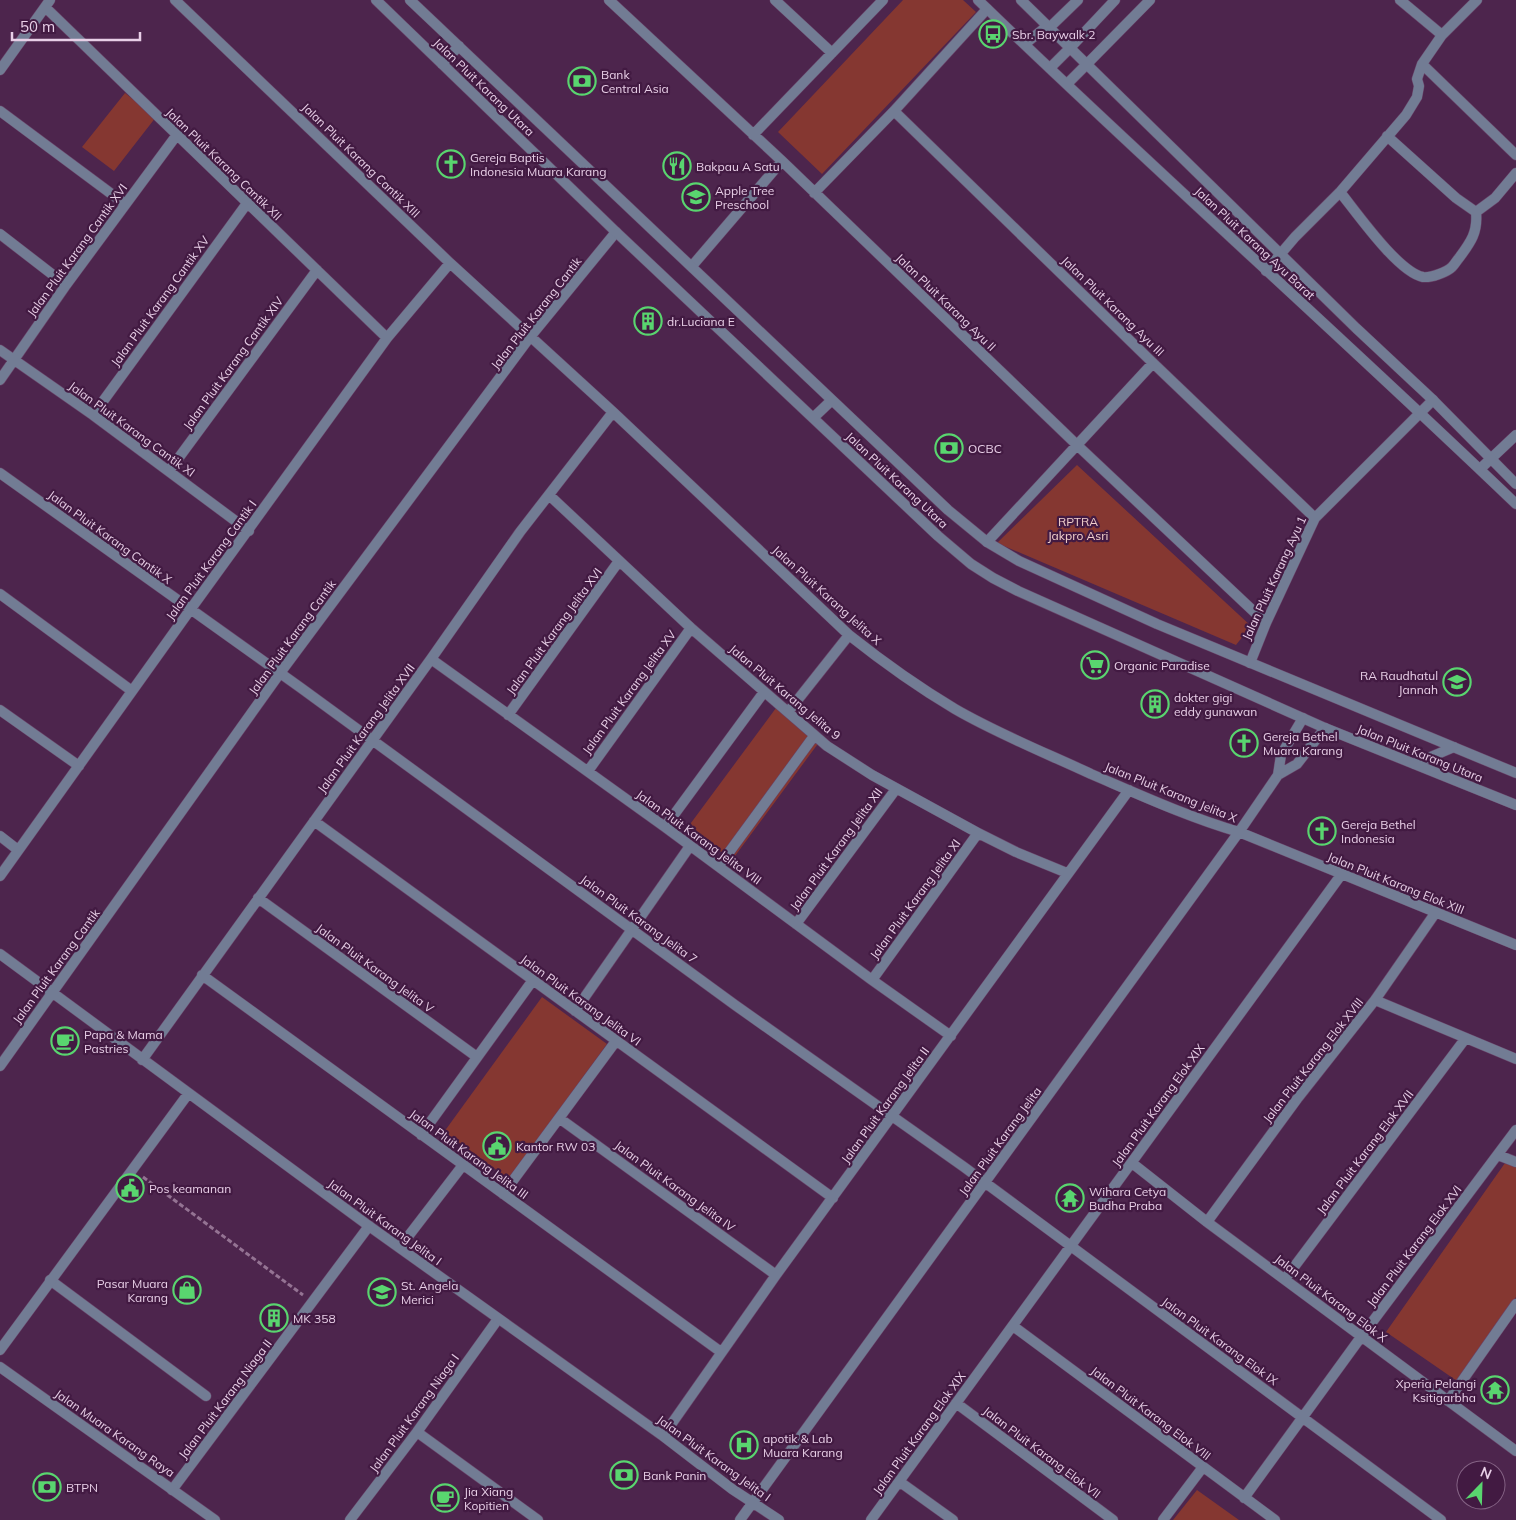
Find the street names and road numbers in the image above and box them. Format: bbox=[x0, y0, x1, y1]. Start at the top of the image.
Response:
street label: Jalan Pluit Karang Utara bbox=[430, 35, 538, 139]
street label: Jalan Pluit Karang Cantik XIII bbox=[299, 100, 423, 220]
street label: Jalan Pluit Karang Cantik XII bbox=[163, 105, 285, 223]
street label: Jalan Pluit Karang Cantik XVI bbox=[24, 181, 130, 319]
street label: Jalan Pluit Karang Ayu Barat bbox=[1192, 183, 1318, 303]
street label: Jalan Pluit Karang Cantik XV bbox=[108, 232, 213, 369]
street label: Jalan Pluit Karang Ayu II bbox=[893, 250, 999, 354]
street label: Jalan Pluit Karang Cantik bbox=[488, 253, 585, 372]
street label: Jalan Pluit Karang Ayu III bbox=[1058, 253, 1168, 359]
street label: Jalan Pluit Karang Cantik XIV bbox=[180, 293, 287, 432]
street label: Jalan Pluit Karang Cantik XI bbox=[66, 378, 198, 480]
street label: Jalan Pluit Karang Utara bbox=[843, 429, 951, 531]
street label: Jalan Pluit Karang Cantik X bbox=[45, 487, 175, 587]
street label: Jalan Pluit Karang Cantik I bbox=[162, 497, 260, 623]
street label: Jalan Pluit Karang Ayu 1 bbox=[1239, 514, 1309, 642]
street label: Jalan Pluit Karang Jelita X bbox=[769, 542, 885, 648]
street label: Jalan Pluit Karang Jelita XVI bbox=[503, 565, 605, 697]
street label: Jalan Pluit Karang Cantik bbox=[245, 576, 339, 697]
street label: Jalan Pluit Karang Jelita XV bbox=[579, 627, 679, 757]
street label: Jalan Pluit Karang Jelita 9 bbox=[726, 641, 844, 743]
street label: Jalan Pluit Karang Jelita XVII bbox=[314, 661, 418, 795]
street label: Jalan Pluit Karang Utara bbox=[1355, 721, 1485, 785]
street label: Jalan Pluit Karang Jelita X bbox=[1103, 759, 1240, 826]
street label: Jalan Pluit Karang Jelita XII bbox=[787, 785, 885, 913]
street label: Jalan Pluit Karang Jelita VIII bbox=[633, 786, 765, 888]
street label: Jalan Pluit Karang Jelita XI bbox=[866, 836, 964, 962]
street label: Jalan Pluit Karang Elok XIII bbox=[1325, 849, 1467, 917]
street label: Jalan Pluit Karang Jelita 7 bbox=[578, 872, 700, 966]
street label: Jalan Pluit Karang Cantik bbox=[9, 905, 103, 1026]
street label: Jalan Pluit Karang Jelita V bbox=[313, 920, 437, 1016]
street label: Jalan Pluit Karang Jelita VI bbox=[518, 951, 644, 1049]
street label: Jalan Pluit Karang Elok XVIII bbox=[1260, 995, 1366, 1125]
street label: Jalan Pluit Karang Elok XIX bbox=[1109, 1041, 1208, 1169]
street label: Jalan Pluit Karang Jelita II bbox=[838, 1044, 932, 1166]
street label: Jalan Pluit Karang Jelita bbox=[956, 1084, 1044, 1198]
street label: Jalan Pluit Karang Elok XVII bbox=[1314, 1087, 1416, 1217]
street label: Jalan Pluit Karang Jelita III bbox=[407, 1106, 531, 1202]
street label: Jalan Pluit Karang Jelita IV bbox=[612, 1137, 739, 1235]
street label: Jalan Pluit Karang Jelita I bbox=[325, 1176, 445, 1268]
street label: Jalan Pluit Karang Elok XVI bbox=[1363, 1182, 1465, 1310]
street label: Jalan Pluit Karang Elok X bbox=[1272, 1251, 1390, 1345]
street label: Jalan Pluit Karang Elok IX bbox=[1159, 1294, 1281, 1388]
street label: Jalan Pluit Karang Niaga II bbox=[175, 1336, 275, 1462]
street label: Jalan Pluit Karang Niaga I bbox=[366, 1351, 462, 1475]
street label: Jalan Pluit Karang Elok VIII bbox=[1088, 1363, 1214, 1463]
street label: Jalan Pluit Karang Elok XIX bbox=[870, 1369, 969, 1497]
street label: Jalan Muara Karang Raya bbox=[52, 1386, 178, 1480]
street label: Jalan Pluit Karang Elok VII bbox=[980, 1403, 1104, 1501]
street label: Jalan Pluit Karang Jelita I bbox=[654, 1412, 774, 1504]

